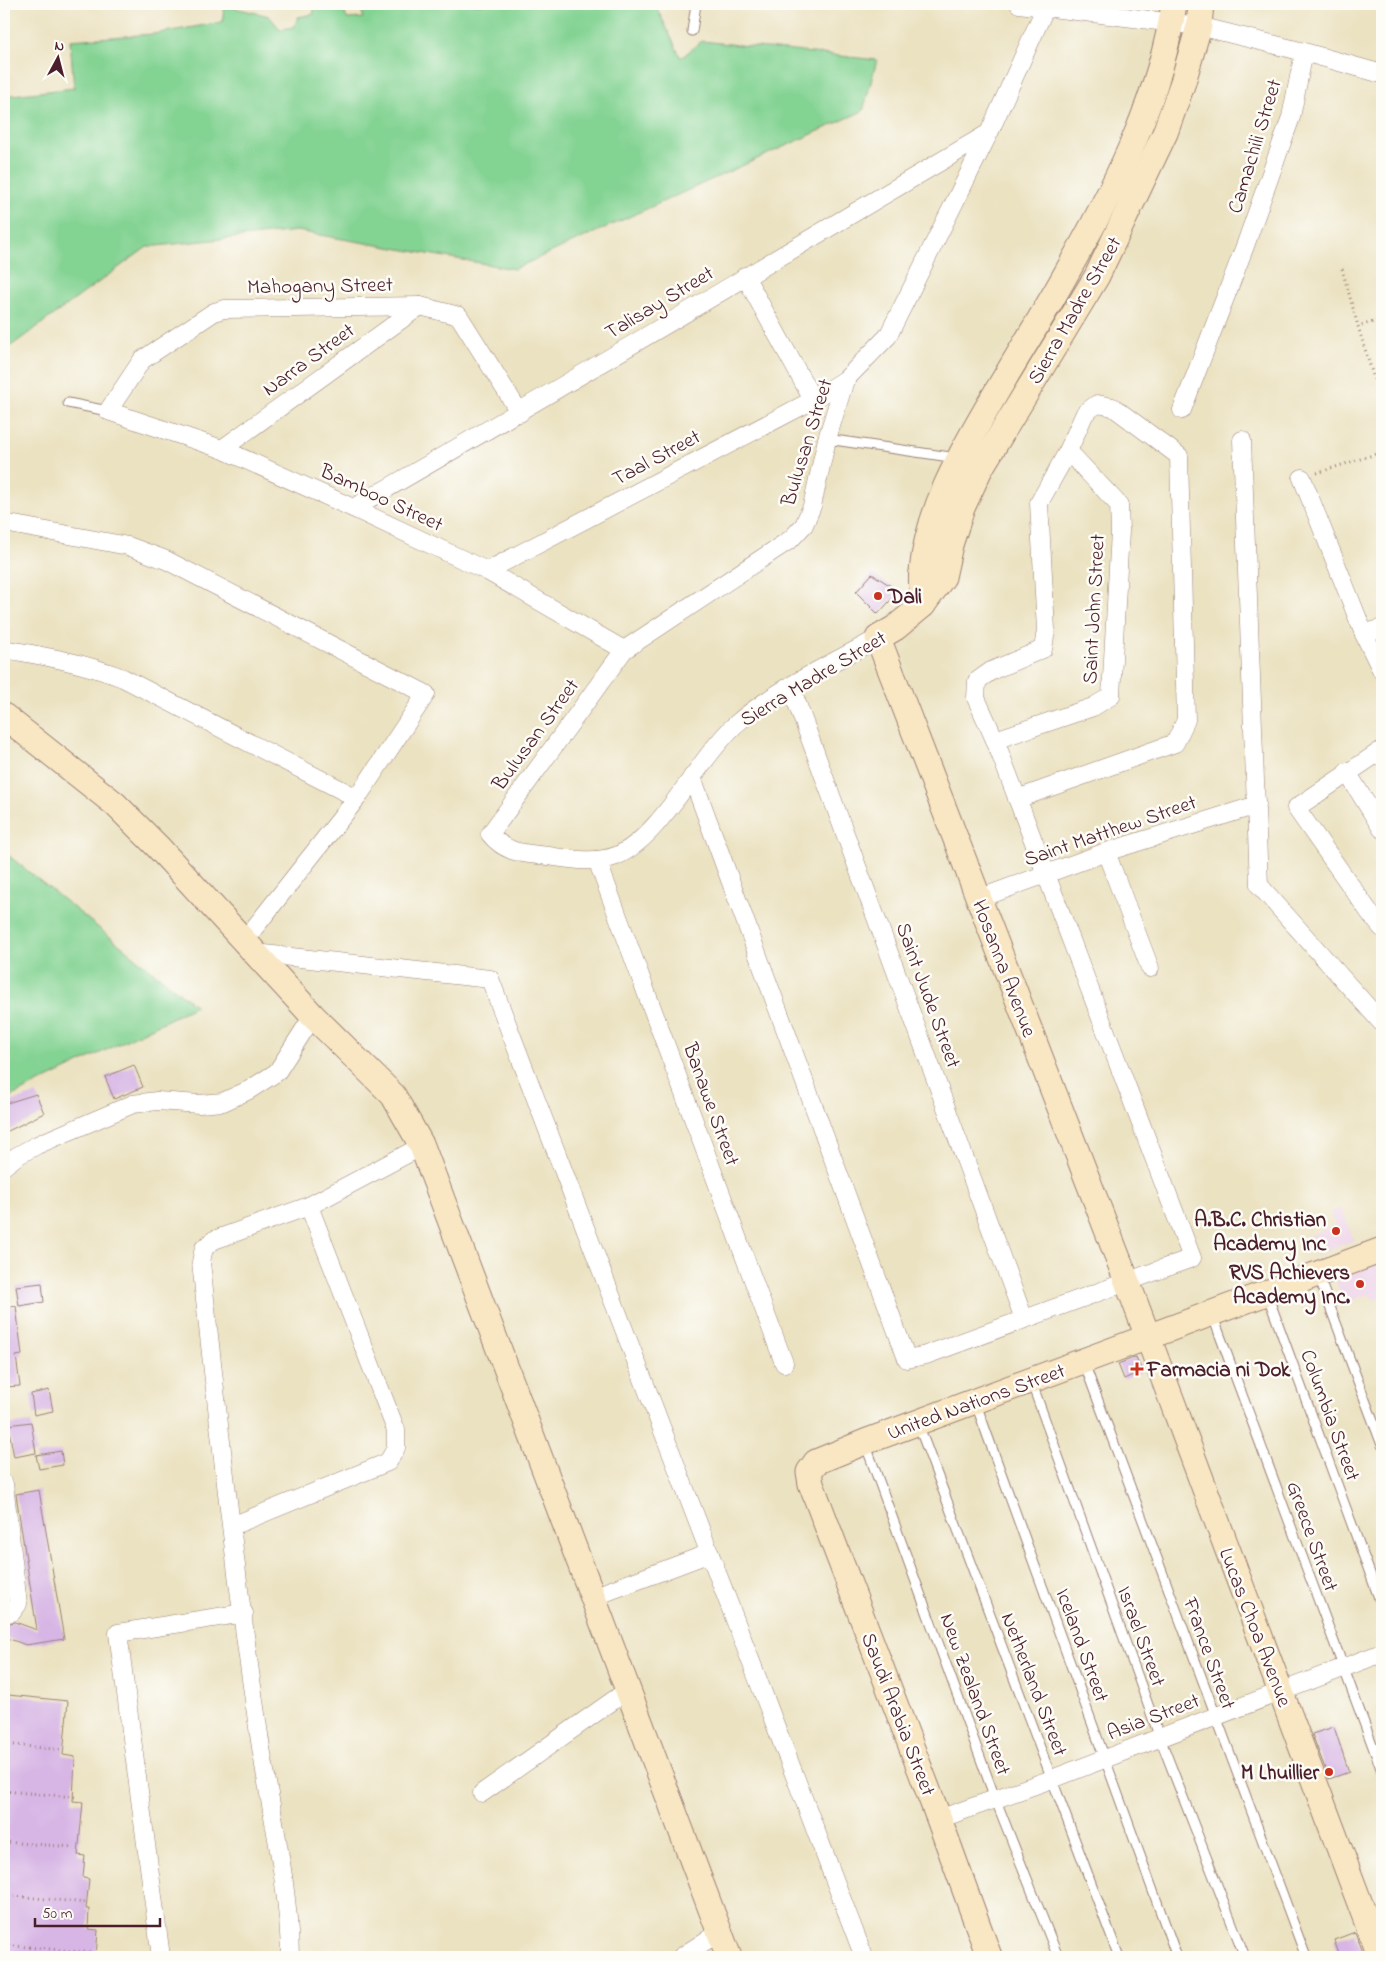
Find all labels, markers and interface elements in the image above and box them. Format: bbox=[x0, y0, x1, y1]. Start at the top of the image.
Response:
north arrow bbox=[32, 32, 82, 82]
text: N bbox=[53, 36, 65, 58]
street label: Camachili Street bbox=[1221, 76, 1291, 217]
street label: Sierra Madre Street bbox=[1021, 232, 1130, 390]
street label: Talisay Street bbox=[600, 259, 721, 350]
street label: Mahogany Street bbox=[247, 271, 393, 305]
street label: Narra Street bbox=[257, 317, 362, 405]
street label: Bulusan Street bbox=[774, 375, 842, 511]
street label: Taal Street bbox=[607, 423, 707, 495]
street label: Bamboo Street bbox=[314, 457, 448, 540]
street label: Saint John Street bbox=[1076, 533, 1114, 685]
place label: Dali bbox=[887, 583, 922, 613]
marker: Dali bbox=[872, 590, 884, 602]
street label: Sierra Madre Street bbox=[735, 624, 893, 735]
street label: Bulusan Street bbox=[485, 673, 588, 798]
street label: Saint Matthew Street bbox=[1020, 788, 1201, 876]
street label: Hosanna Avenue bbox=[963, 896, 1043, 1042]
street label: Saint Jude Street bbox=[887, 919, 967, 1073]
street label: Banawe Street bbox=[674, 1038, 746, 1170]
place label: A.B.C. Christian Academy Inc bbox=[1194, 1206, 1327, 1262]
marker: A.B.C. Christian Academy Inc bbox=[1330, 1225, 1342, 1237]
place label: RVS Achievers Academy Inc. bbox=[1229, 1259, 1351, 1315]
marker: RVS Achievers Academy Inc. bbox=[1354, 1278, 1366, 1290]
street label: Columbia Street bbox=[1291, 1346, 1367, 1486]
place label: Farmacia ni Dok bbox=[1146, 1356, 1291, 1386]
street label: United Nations Street bbox=[884, 1357, 1070, 1449]
marker: Farmacia ni Dok bbox=[1131, 1363, 1143, 1375]
street label: Greece Street bbox=[1277, 1477, 1345, 1596]
street label: Lucas Choa Avenue bbox=[1210, 1544, 1298, 1712]
street label: Israel Street bbox=[1108, 1582, 1172, 1691]
street label: Iceland Street bbox=[1047, 1585, 1116, 1707]
street label: France Street bbox=[1174, 1593, 1242, 1714]
street label: New Zealand Street bbox=[931, 1609, 1017, 1780]
street label: Netherland Street bbox=[992, 1609, 1074, 1761]
street label: Saudi Arabia Street bbox=[852, 1629, 942, 1801]
street label: Asia Street bbox=[1103, 1686, 1204, 1749]
place label: M Lhuillier bbox=[1241, 1759, 1319, 1789]
marker: M Lhuillier bbox=[1323, 1766, 1335, 1778]
scale bar bbox=[35, 1896, 160, 1928]
text: 50 m bbox=[42, 1903, 73, 1925]

